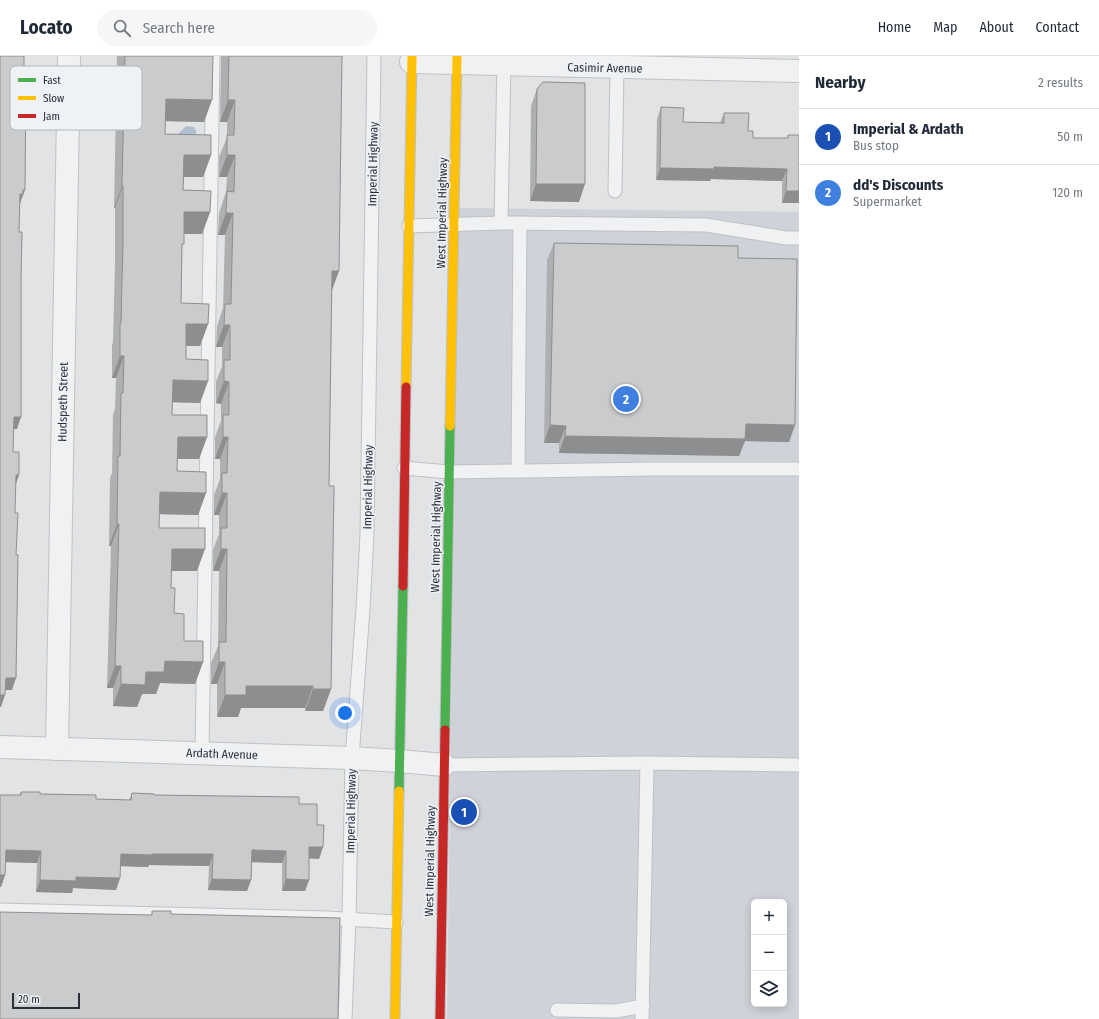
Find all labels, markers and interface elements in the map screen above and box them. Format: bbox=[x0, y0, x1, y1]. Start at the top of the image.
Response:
search box bbox=[97, 10, 377, 46]
text: Locato bbox=[20, 16, 73, 39]
icon: search bbox=[111, 17, 133, 39]
text: Search here bbox=[143, 19, 215, 37]
text: Home bbox=[878, 19, 911, 36]
text: Map bbox=[933, 19, 957, 36]
text: About bbox=[979, 19, 1014, 36]
text: Contact bbox=[1036, 19, 1079, 36]
street label: Casimir Avenue bbox=[567, 60, 643, 76]
legend bbox=[10, 66, 142, 130]
text: Nearby bbox=[815, 72, 866, 93]
text: Fast bbox=[43, 74, 61, 87]
text: 2 results bbox=[1038, 75, 1083, 90]
text: Slow bbox=[43, 92, 64, 105]
text: Jam bbox=[43, 110, 60, 123]
text: Imperial & Ardath bbox=[853, 120, 964, 138]
street label: Imperial Highway bbox=[365, 121, 381, 206]
text: 1 bbox=[825, 129, 831, 144]
text: 50 m bbox=[1057, 129, 1083, 144]
text: Bus stop bbox=[853, 138, 899, 153]
street label: West Imperial Highway bbox=[434, 157, 450, 269]
text: dd's Discounts bbox=[853, 176, 943, 194]
text: 2 bbox=[825, 185, 831, 200]
text: 120 m bbox=[1052, 185, 1083, 200]
text: Supermarket bbox=[853, 194, 922, 209]
street label: Hudspeth Street bbox=[55, 362, 71, 442]
pin: 2 bbox=[613, 384, 639, 414]
street label: Imperial Highway bbox=[360, 444, 376, 529]
street label: West Imperial Highway bbox=[428, 481, 444, 593]
your location bbox=[335, 703, 355, 723]
street label: Ardath Avenue bbox=[186, 746, 258, 762]
street label: Imperial Highway bbox=[343, 768, 359, 853]
pin: 1 bbox=[451, 797, 477, 827]
street label: West Imperial Highway bbox=[422, 805, 438, 917]
map controls bbox=[751, 899, 787, 1007]
button: + bbox=[751, 899, 787, 935]
button: − bbox=[751, 935, 787, 971]
button: layers bbox=[751, 971, 787, 1007]
scale bar bbox=[12, 991, 80, 1010]
text: 20 m bbox=[18, 993, 40, 1006]

